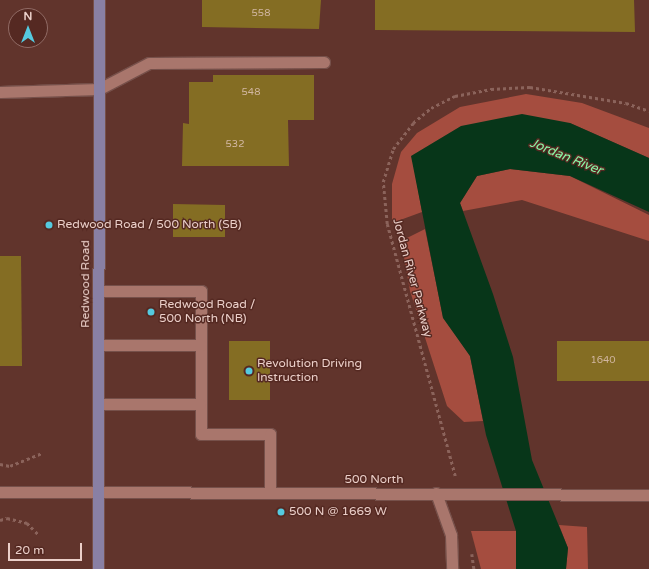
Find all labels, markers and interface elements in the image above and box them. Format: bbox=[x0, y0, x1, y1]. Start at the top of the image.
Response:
north arrow bbox=[8, 8, 48, 48]
house number: 558 bbox=[252, 8, 270, 20]
text: N bbox=[24, 10, 32, 23]
house number: 548 bbox=[242, 87, 260, 99]
water label: Jordan River bbox=[527, 135, 605, 179]
house number: 532 bbox=[226, 139, 244, 151]
street label: Jordan River Parkway bbox=[389, 217, 435, 339]
place label: Redwood Road / 500 North (SB) bbox=[57, 218, 241, 232]
marker: Redwood Road / 500 North (SB) bbox=[44, 220, 54, 230]
street label: Redwood Road bbox=[79, 240, 93, 328]
place label: Redwood Road / 500 North (NB) bbox=[159, 298, 255, 326]
marker: Redwood Road / 500 North (NB) bbox=[146, 307, 156, 317]
house number: 1640 bbox=[590, 355, 616, 367]
place label: Revolution Driving Instruction bbox=[257, 357, 362, 385]
marker: Revolution Driving Instruction bbox=[244, 366, 254, 376]
street label: 500 North bbox=[345, 473, 403, 487]
place label: 500 N @ 1669 W bbox=[289, 505, 387, 519]
marker: 500 N @ 1669 W bbox=[276, 507, 286, 517]
scale bar bbox=[10, 535, 84, 561]
text: 20 m bbox=[15, 543, 44, 557]

